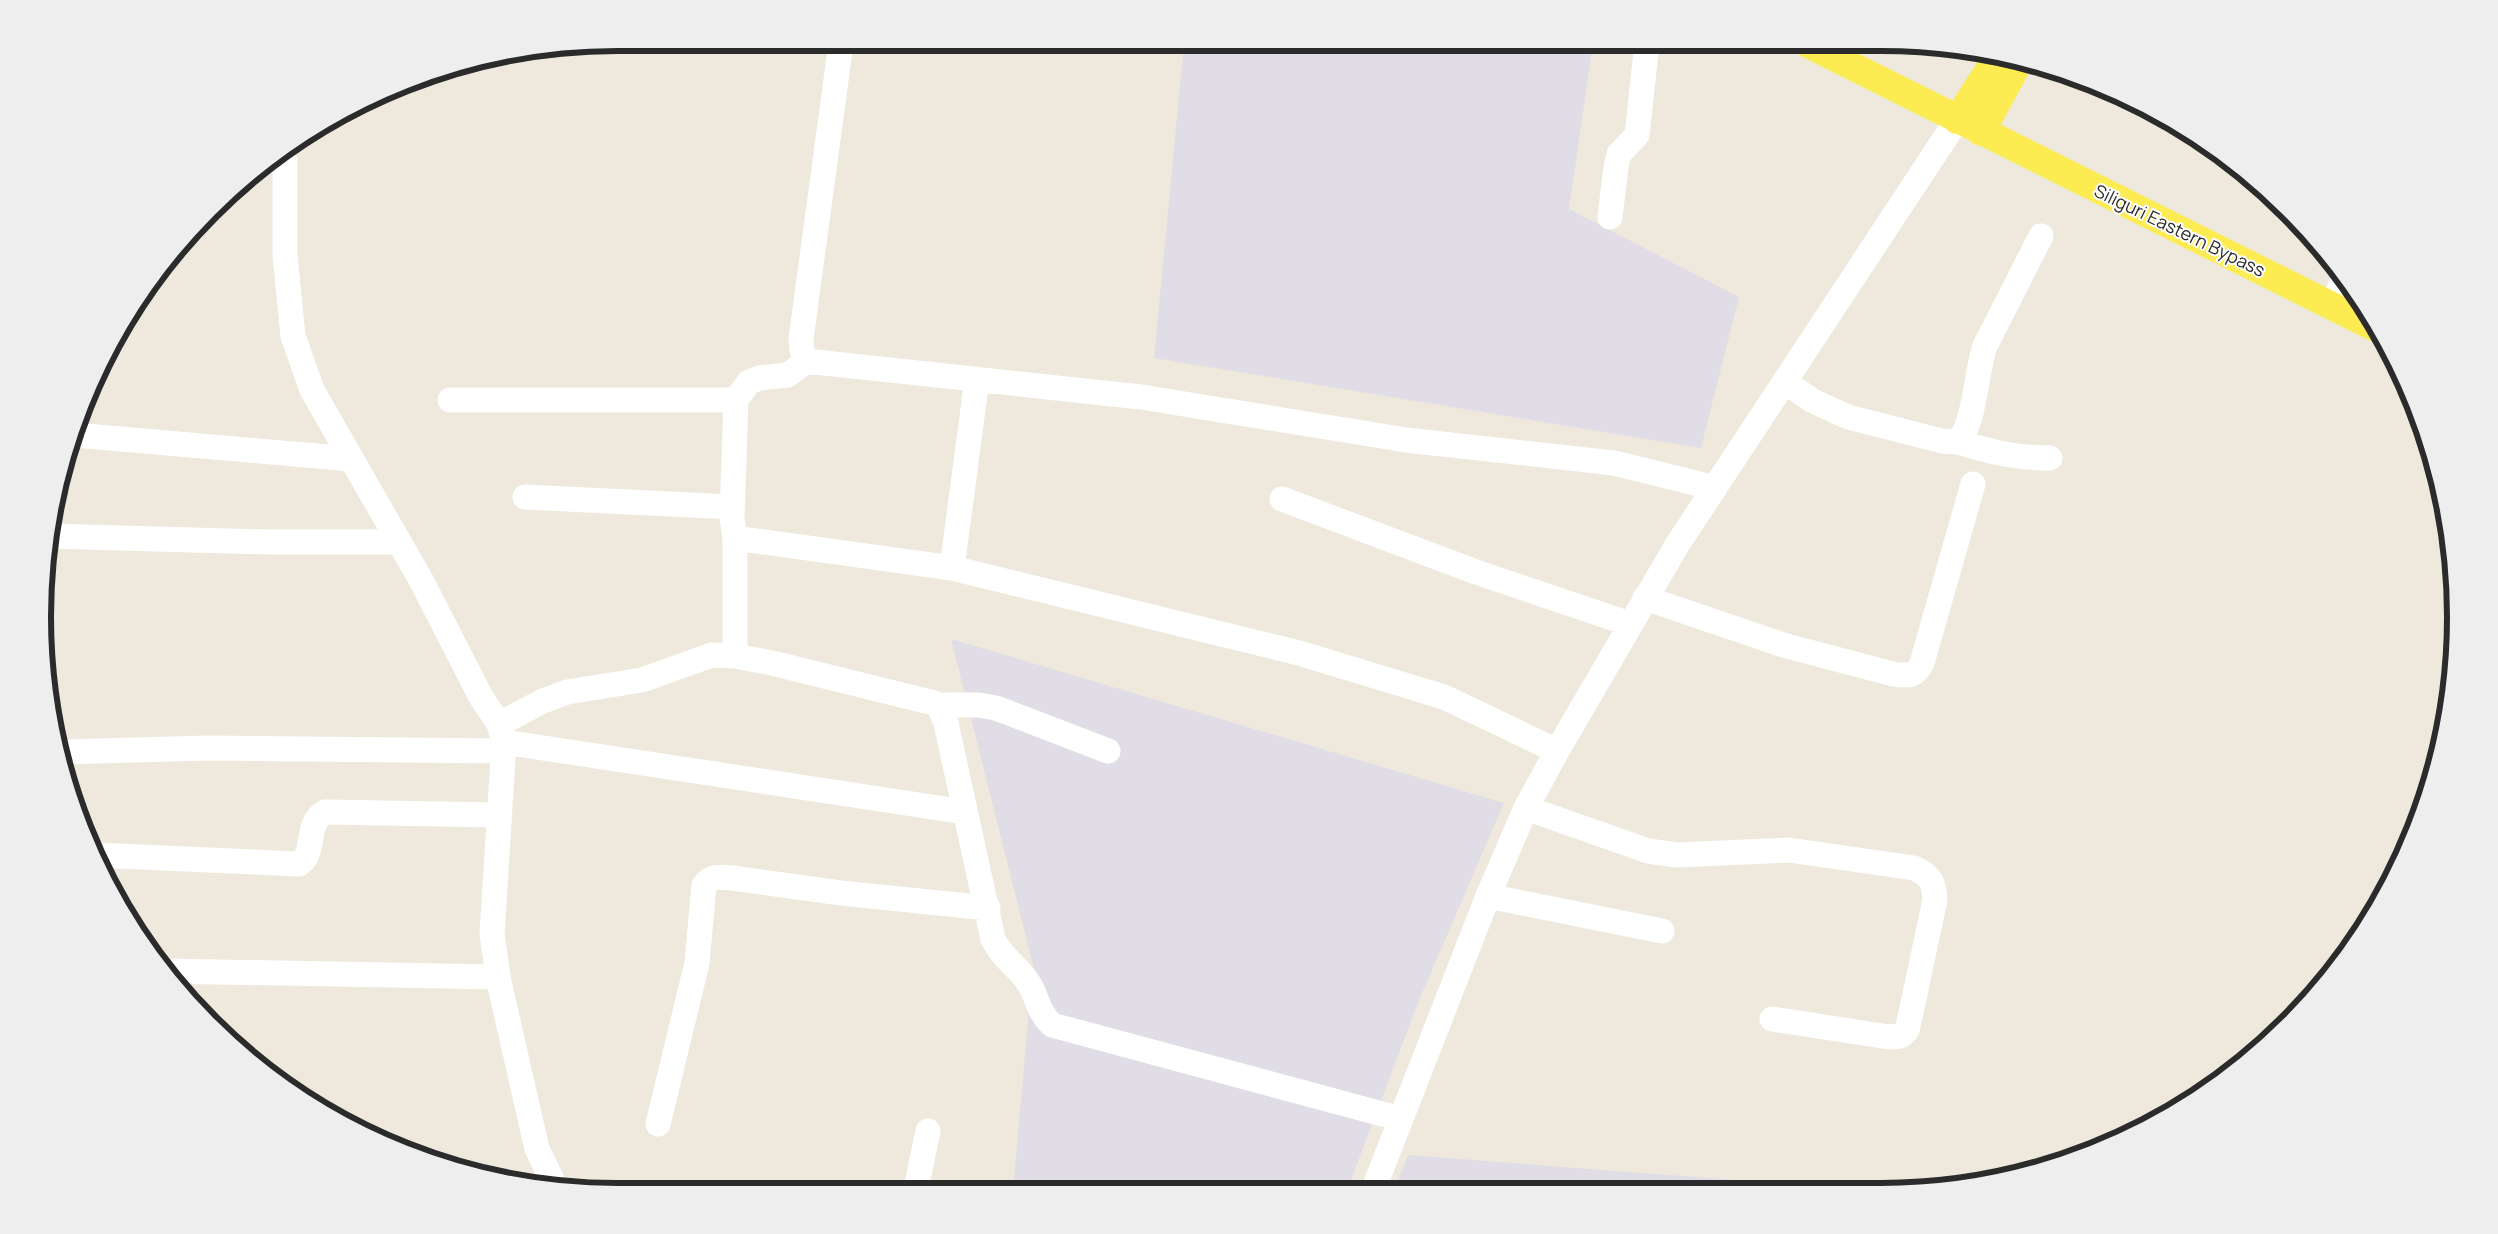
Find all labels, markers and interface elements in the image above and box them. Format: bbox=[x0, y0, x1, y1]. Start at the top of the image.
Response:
street label: Siliguri Eastern Bypass bbox=[2091, 178, 2269, 282]

